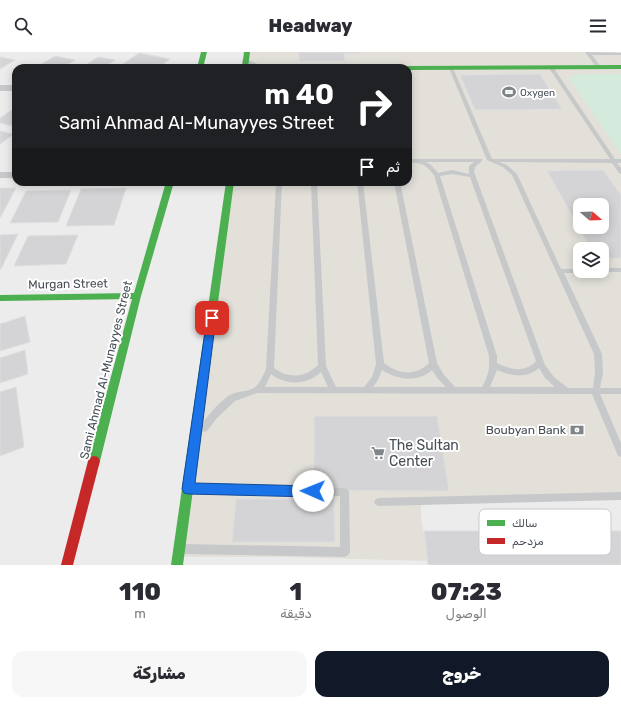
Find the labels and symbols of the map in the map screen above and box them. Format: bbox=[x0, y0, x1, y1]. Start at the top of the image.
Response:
sports icon: Oxygen bbox=[501, 84, 517, 100]
place label: Oxygen bbox=[520, 87, 555, 99]
north arrow bbox=[573, 198, 609, 234]
street label: Murgan Street bbox=[28, 276, 108, 292]
street label: Sami Ahmad Al-Munayyes Street bbox=[77, 279, 135, 461]
pin bbox=[195, 301, 229, 335]
bank icon: Boubyan Bank bbox=[569, 422, 585, 438]
place label: Boubyan Bank bbox=[486, 423, 567, 437]
place label: The Sultan Center bbox=[389, 437, 459, 470]
supermarket icon: The Sultan Center bbox=[370, 445, 386, 461]
position arrow bbox=[292, 470, 334, 512]
legend bbox=[479, 509, 611, 555]
text: سالك bbox=[512, 517, 537, 530]
text: مزدحم bbox=[512, 535, 544, 549]

